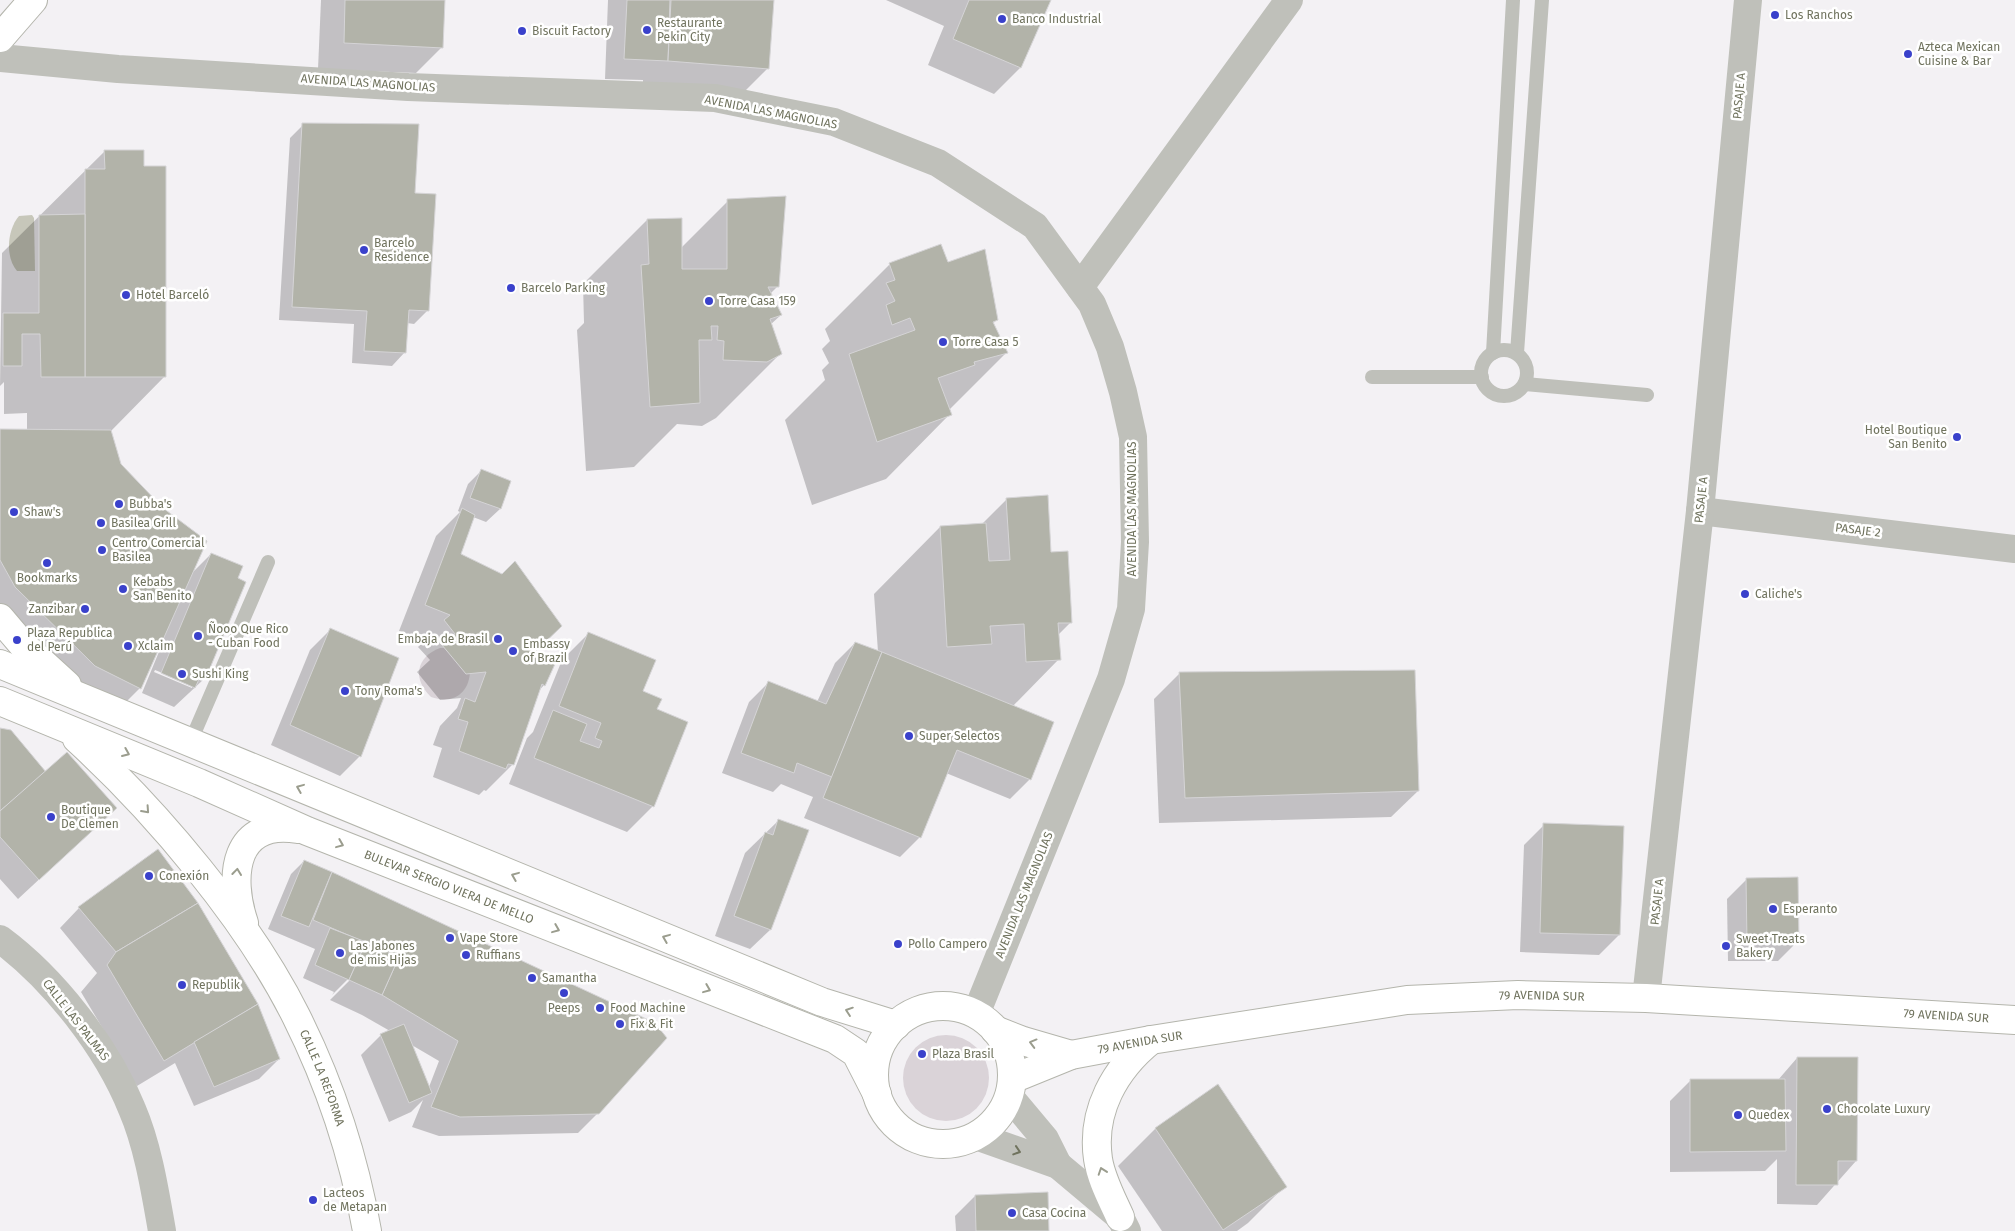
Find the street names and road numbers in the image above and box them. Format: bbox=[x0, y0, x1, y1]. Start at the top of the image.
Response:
street label: AVENIDA LAS MAGNOLIAS bbox=[300, 71, 436, 95]
street label: PASAJE A bbox=[1730, 72, 1748, 120]
street label: AVENIDA LAS MAGNOLIAS bbox=[703, 92, 839, 132]
street label: AVENIDA LAS MAGNOLIAS bbox=[1125, 441, 1139, 576]
street label: PASAJE A bbox=[1692, 476, 1710, 524]
street label: PASAJE 2 bbox=[1834, 520, 1882, 540]
street label: AVENIDA LAS MAGNOLIAS bbox=[992, 829, 1056, 960]
street label: BULEVAR SERGIO VIERA DE MELLO bbox=[362, 847, 536, 927]
street label: PASAJE A bbox=[1648, 878, 1666, 926]
street label: CALLE LAS PALMAS bbox=[40, 976, 112, 1064]
street label: 79 AVENIDA SUR bbox=[1499, 988, 1585, 1004]
street label: 79 AVENIDA SUR bbox=[1903, 1006, 1989, 1025]
street label: CALLE LA REFORMA bbox=[297, 1027, 347, 1128]
street label: 79 AVENIDA SUR bbox=[1097, 1028, 1183, 1057]

